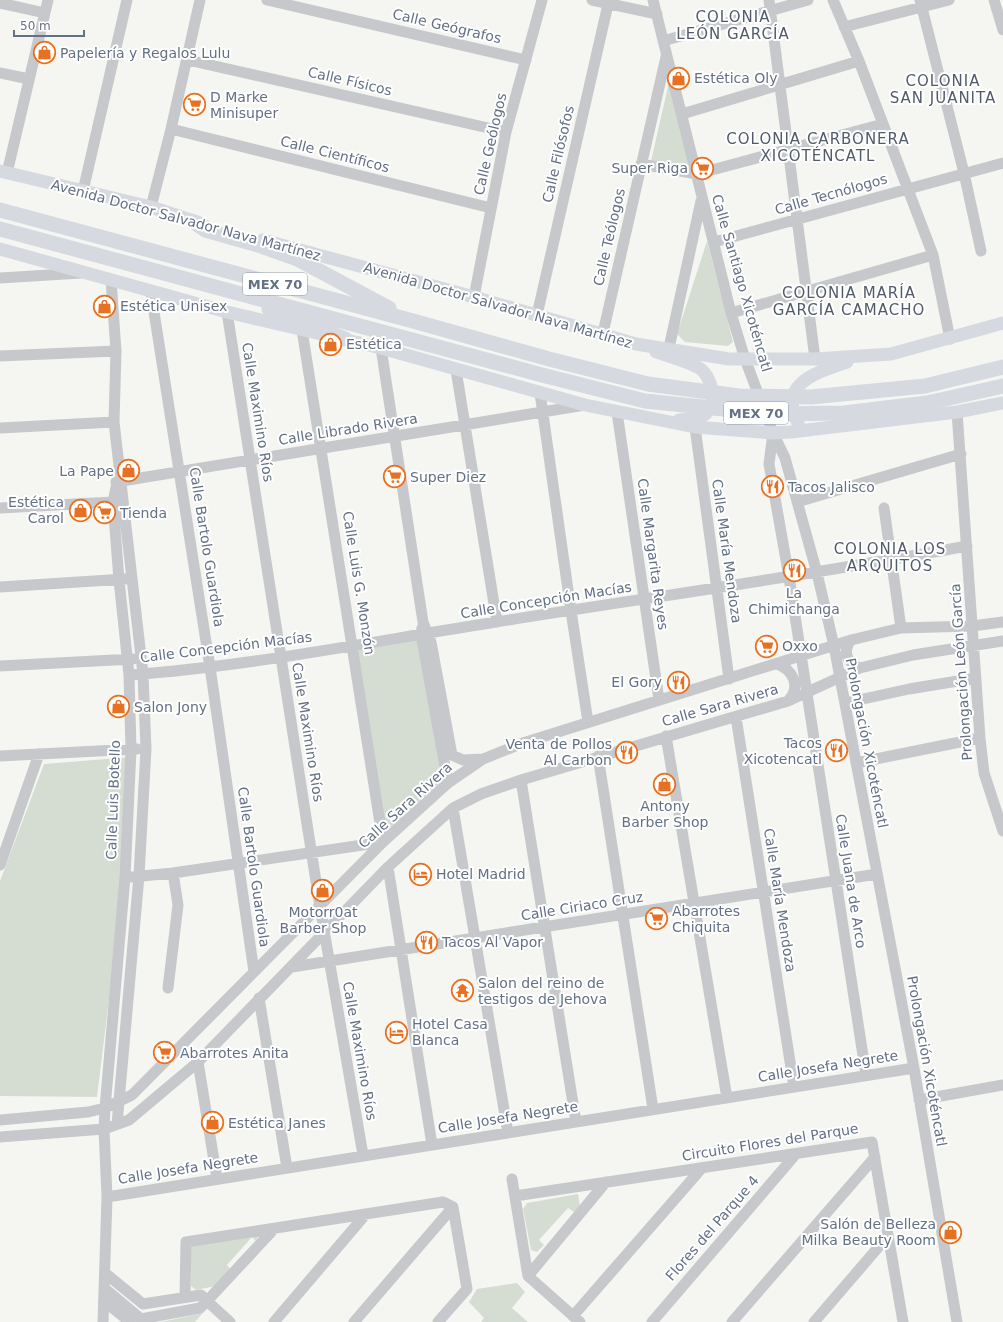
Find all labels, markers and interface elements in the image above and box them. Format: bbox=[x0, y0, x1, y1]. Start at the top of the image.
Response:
street label: Calle Geógrafos bbox=[391, 6, 503, 46]
district label: COLONIA LEÓN GARCÍA bbox=[676, 8, 790, 43]
scale bar bbox=[14, 12, 84, 38]
text: 50 m bbox=[20, 19, 51, 33]
shop icon: Papelería y Regalos Lulu bbox=[31, 40, 57, 66]
place label: Papelería y Regalos Lulu bbox=[60, 45, 230, 61]
street label: Calle Físicos bbox=[306, 64, 394, 98]
shop icon: Estética Oly bbox=[665, 65, 691, 91]
place label: Estética Oly bbox=[694, 70, 778, 86]
district label: COLONIA SAN JUANITA bbox=[890, 72, 996, 107]
place label: D Marke Minisuper bbox=[210, 89, 278, 121]
street label: Calle Geólogos bbox=[470, 91, 510, 197]
supermarket icon: D Marke Minisuper bbox=[182, 92, 208, 118]
street label: Calle Filósofos bbox=[539, 104, 577, 204]
district label: COLONIA CARBONERA XICOTÉNCATL bbox=[726, 130, 910, 165]
street label: Calle Científicos bbox=[279, 133, 391, 175]
supermarket icon: Super Riga bbox=[690, 155, 716, 181]
place label: Super Riga bbox=[611, 160, 688, 176]
street label: Calle Tecnólogos bbox=[773, 170, 889, 218]
street label: Avenida Doctor Salvador Nava Martínez bbox=[49, 176, 323, 264]
street label: Calle Teólogos bbox=[590, 187, 628, 287]
street label: Calle Santiago Xicoténcatl bbox=[709, 192, 775, 374]
street label: Avenida Doctor Salvador Nava Martínez bbox=[362, 259, 634, 351]
road number: MEX 70 bbox=[243, 273, 307, 295]
district label: COLONIA MARÍA GARCÍA CAMACHO bbox=[773, 283, 925, 319]
shop icon: Estética Unisex bbox=[92, 293, 118, 319]
place label: Estética Unisex bbox=[120, 298, 227, 314]
shop icon: Estética bbox=[317, 331, 343, 357]
place label: Estética bbox=[346, 336, 402, 352]
street label: Calle Maximino Ríos bbox=[239, 341, 277, 483]
road number: MEX 70 bbox=[724, 402, 788, 424]
street label: Calle Librado Rivera bbox=[277, 410, 419, 448]
shop icon: La Pape bbox=[116, 458, 142, 484]
place label: La Pape bbox=[59, 463, 114, 479]
supermarket icon: Super Diez bbox=[381, 464, 407, 490]
street label: Calle Bartolo Guardiola bbox=[186, 466, 228, 628]
place label: Super Diez bbox=[410, 469, 486, 485]
restaurant icon: Tacos Jalisco bbox=[760, 474, 786, 500]
street label: Calle Margarita Reyes bbox=[634, 477, 672, 631]
street label: Calle María Mendoza bbox=[709, 478, 745, 624]
place label: Tacos Jalisco bbox=[787, 479, 875, 495]
place label: Estética Carol bbox=[8, 494, 64, 526]
shop icon: Estética Carol bbox=[67, 497, 93, 523]
supermarket icon: Tienda bbox=[91, 500, 117, 526]
place label: Tienda bbox=[119, 505, 167, 521]
street label: Calle Luis G. Monzón bbox=[340, 510, 378, 656]
district label: COLONIA LOS ARQUITOS bbox=[834, 540, 946, 575]
restaurant icon: La Chimichanga bbox=[781, 558, 807, 584]
street label: Calle Concepción Macías bbox=[459, 579, 633, 621]
street label: Prolongación León García bbox=[947, 583, 975, 761]
place label: La Chimichanga bbox=[748, 585, 840, 617]
street label: Calle Concepción Macías bbox=[139, 629, 313, 665]
supermarket icon: Oxxo bbox=[753, 633, 779, 659]
place label: Oxxo bbox=[782, 638, 818, 654]
street label: Prolongación Xicoténcatl bbox=[843, 657, 891, 829]
street label: Calle Maximino Ríos bbox=[289, 661, 327, 803]
restaurant icon: El Gory bbox=[665, 669, 691, 695]
place label: El Gory bbox=[611, 674, 662, 690]
street label: Calle Sara Rivera bbox=[660, 681, 780, 729]
shop icon: Salon Jony bbox=[105, 694, 131, 720]
place label: Salon Jony bbox=[134, 699, 207, 715]
place label: Tacos Xicotencatl bbox=[744, 735, 822, 767]
place label: Venta de Pollos Al Carbon bbox=[505, 736, 612, 768]
restaurant icon: Tacos Xicotencatl bbox=[824, 738, 850, 764]
restaurant icon: Venta de Pollos Al Carbon bbox=[614, 739, 640, 765]
street label: Calle Luis Botello bbox=[103, 740, 123, 860]
street label: Calle Sara Rivera bbox=[355, 759, 455, 851]
shop icon: Antony Barber Shop bbox=[652, 771, 678, 797]
street label: Calle Bartolo Guardiola bbox=[235, 786, 273, 948]
place label: Antony Barber Shop bbox=[622, 798, 709, 830]
street label: Calle Juana de Arco bbox=[832, 813, 870, 949]
street label: Calle María Mendoza bbox=[761, 827, 799, 973]
hotel icon: Hotel Madrid bbox=[407, 861, 433, 887]
place label: Hotel Madrid bbox=[436, 866, 526, 882]
shop icon: Motorr0at Barber Shop bbox=[310, 877, 336, 903]
street label: Calle Ciriaco Cruz bbox=[520, 888, 644, 924]
place label: Abarrotes Chiquita bbox=[672, 903, 740, 935]
place label: Motorr0at Barber Shop bbox=[280, 904, 367, 936]
supermarket icon: Abarrotes Chiquita bbox=[644, 906, 670, 932]
restaurant icon: Tacos Al Vapor bbox=[413, 929, 439, 955]
place label: Tacos Al Vapor bbox=[441, 934, 543, 950]
street label: Prolongación Xicoténcatl bbox=[904, 974, 950, 1148]
place label: Salon del reino de testigos de Jehova bbox=[478, 975, 607, 1007]
temple icon: Salon del reino de testigos de Jehova bbox=[450, 978, 476, 1004]
street label: Calle Maximino Ríos bbox=[340, 980, 380, 1122]
place label: Hotel Casa Blanca bbox=[412, 1016, 488, 1048]
hotel icon: Hotel Casa Blanca bbox=[383, 1019, 409, 1045]
supermarket icon: Abarrotes Anita bbox=[152, 1040, 178, 1066]
place label: Abarrotes Anita bbox=[180, 1045, 289, 1061]
street label: Calle Josefa Negrete bbox=[757, 1047, 899, 1085]
street label: Calle Josefa Negrete bbox=[437, 1098, 579, 1136]
shop icon: Estética Janes bbox=[200, 1110, 226, 1136]
place label: Estética Janes bbox=[228, 1115, 326, 1131]
street label: Circuito Flores del Parque bbox=[681, 1120, 859, 1164]
street label: Calle Josefa Negrete bbox=[117, 1149, 259, 1187]
street label: Flores del Parque 4 bbox=[662, 1172, 762, 1284]
place label: Salón de Belleza Milka Beauty Room bbox=[801, 1216, 936, 1248]
shop icon: Salón de Belleza Milka Beauty Room bbox=[938, 1219, 964, 1245]

